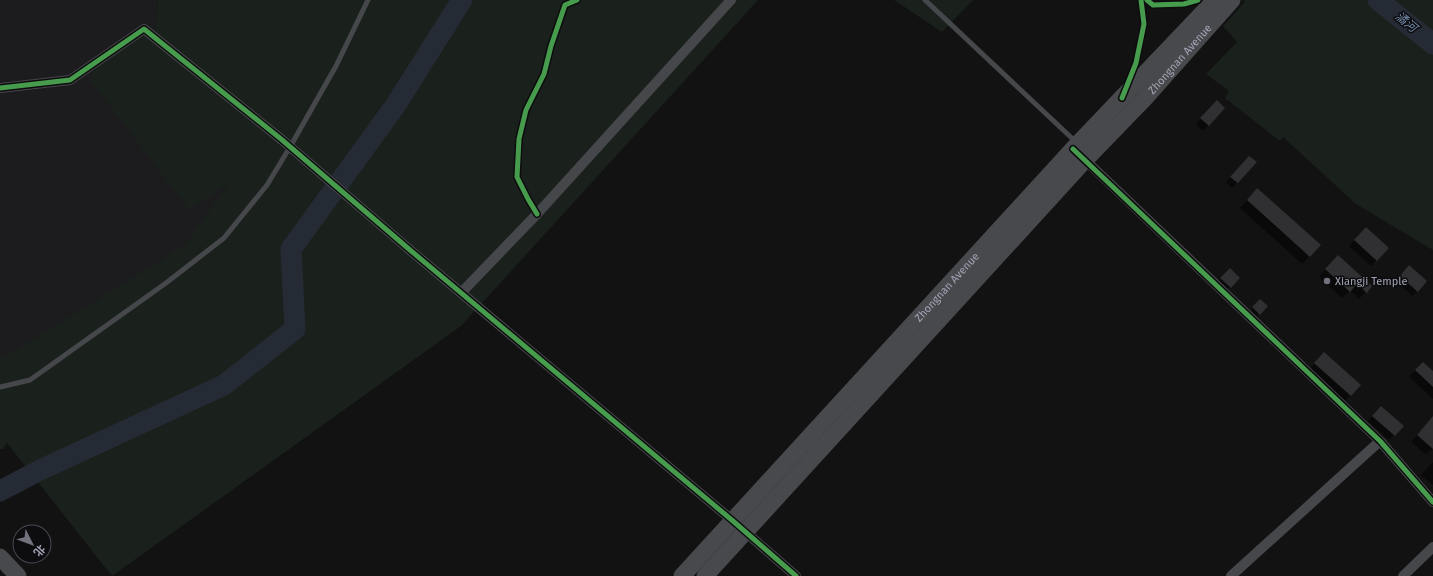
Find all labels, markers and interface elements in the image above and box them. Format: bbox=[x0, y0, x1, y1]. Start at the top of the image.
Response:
water label: 潏河 bbox=[1392, 9, 1421, 36]
street label: Zhongnan Avenue bbox=[1146, 22, 1215, 97]
street label: Zhongnan Avenue bbox=[912, 250, 982, 325]
place label: Xiangji Temple bbox=[1335, 275, 1408, 288]
marker: Xiangji Temple bbox=[1322, 276, 1332, 286]
north arrow bbox=[12, 524, 52, 564]
text: 北 bbox=[31, 542, 48, 559]

